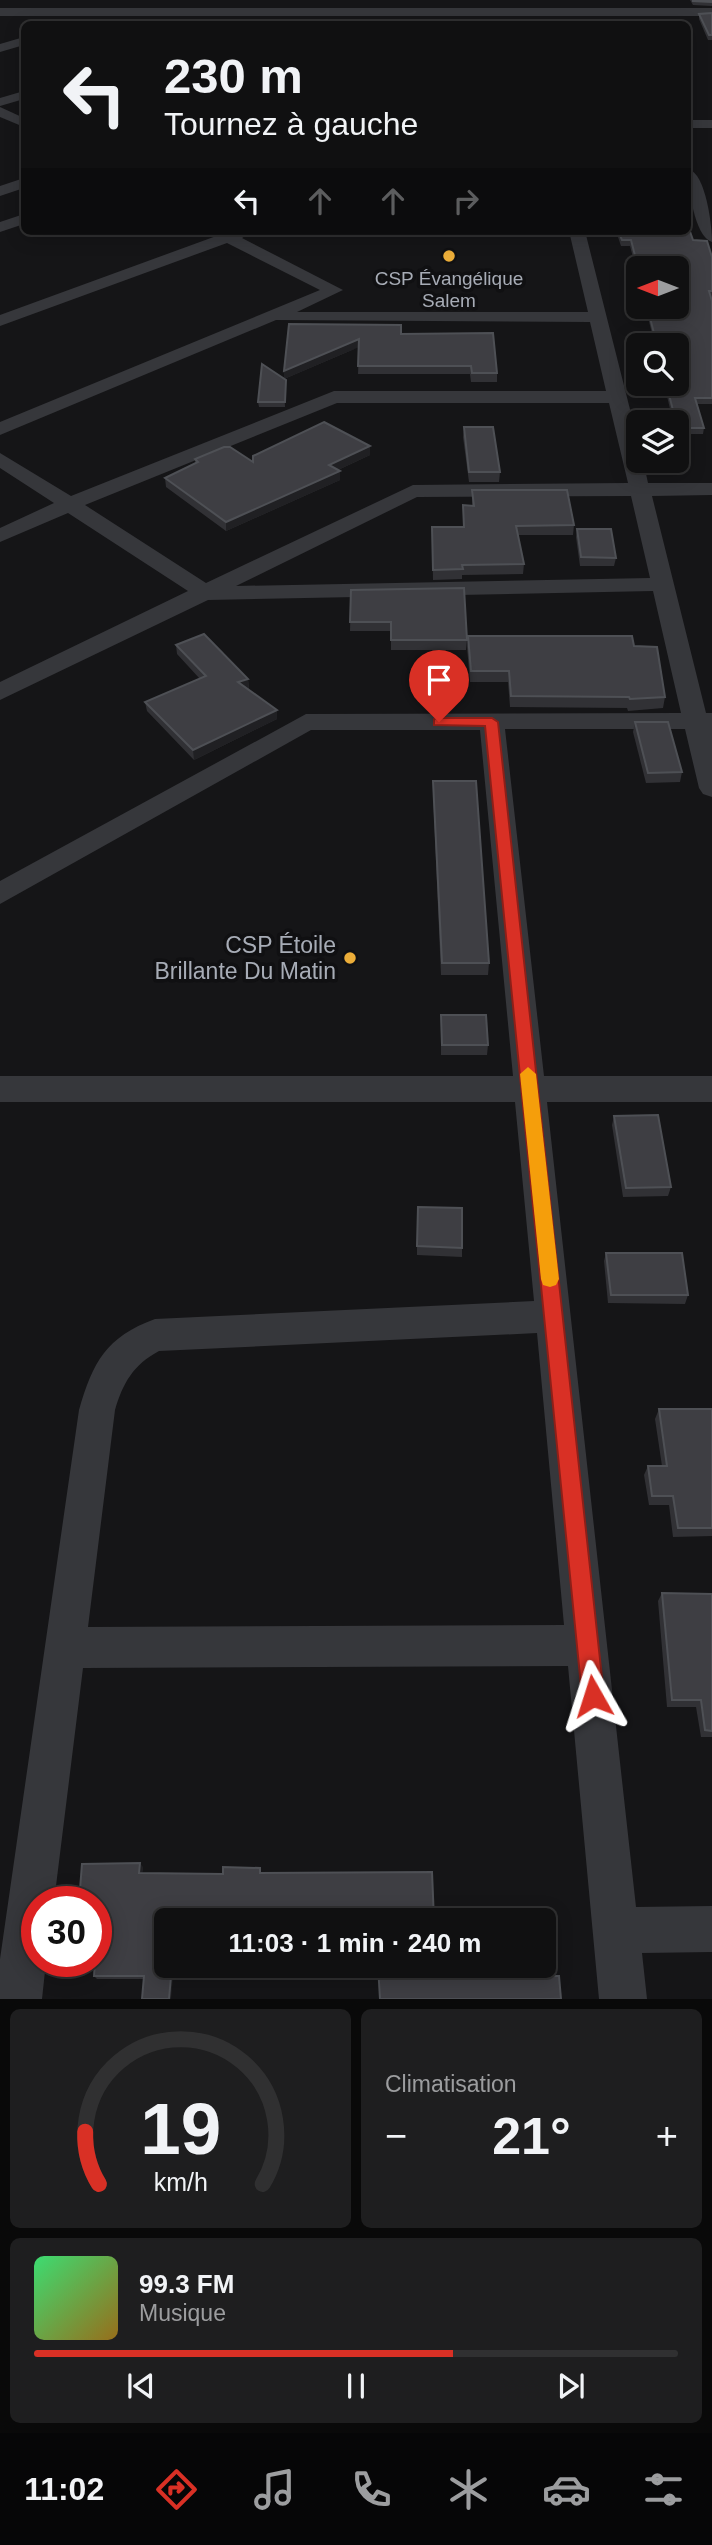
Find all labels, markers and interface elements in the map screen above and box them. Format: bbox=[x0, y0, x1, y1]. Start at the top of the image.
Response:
icon: left bbox=[49, 49, 140, 140]
text: 230 m bbox=[164, 49, 303, 103]
text: Tournez à gauche bbox=[164, 106, 418, 142]
icon: left bbox=[228, 182, 266, 220]
icon: ahead bbox=[301, 182, 339, 220]
icon: ahead bbox=[374, 182, 412, 220]
icon: right bbox=[447, 182, 485, 220]
marker: CSP Évangélique Salem bbox=[441, 248, 457, 264]
north arrow bbox=[626, 256, 690, 318]
map controls bbox=[626, 256, 689, 473]
place label: CSP Évangélique Salem bbox=[375, 268, 523, 311]
button: search bbox=[626, 333, 689, 396]
button: layers bbox=[626, 410, 689, 473]
pin bbox=[409, 650, 469, 722]
icon: arrive bbox=[420, 661, 458, 699]
place label: CSP Étoile Brillante Du Matin bbox=[154, 932, 336, 984]
marker: CSP Étoile Brillante Du Matin bbox=[342, 950, 358, 966]
position arrow bbox=[556, 1659, 630, 1733]
speed limit sign: 30 bbox=[21, 1886, 112, 1977]
text: 11:03 · 1 min · 240 m bbox=[229, 1928, 481, 1958]
text: Climatisation bbox=[385, 2071, 517, 2097]
text: 19 bbox=[140, 2089, 221, 2170]
text: 21° bbox=[492, 2107, 571, 2165]
text: − bbox=[385, 2115, 407, 2157]
text: + bbox=[656, 2115, 678, 2157]
text: km/h bbox=[153, 2168, 208, 2196]
text: 99.3 FM bbox=[139, 2269, 234, 2299]
text: Musique bbox=[139, 2300, 226, 2326]
icon: previous bbox=[122, 2367, 160, 2405]
icon: pause bbox=[337, 2367, 375, 2405]
icon: next bbox=[552, 2367, 590, 2405]
icon: directions bbox=[152, 2465, 201, 2514]
icon: music bbox=[250, 2465, 299, 2514]
icon: phone bbox=[347, 2465, 396, 2514]
icon: climate bbox=[444, 2465, 493, 2514]
icon: car bbox=[542, 2465, 591, 2514]
icon: filters bbox=[639, 2465, 688, 2514]
text: 11:02 bbox=[24, 2471, 104, 2507]

